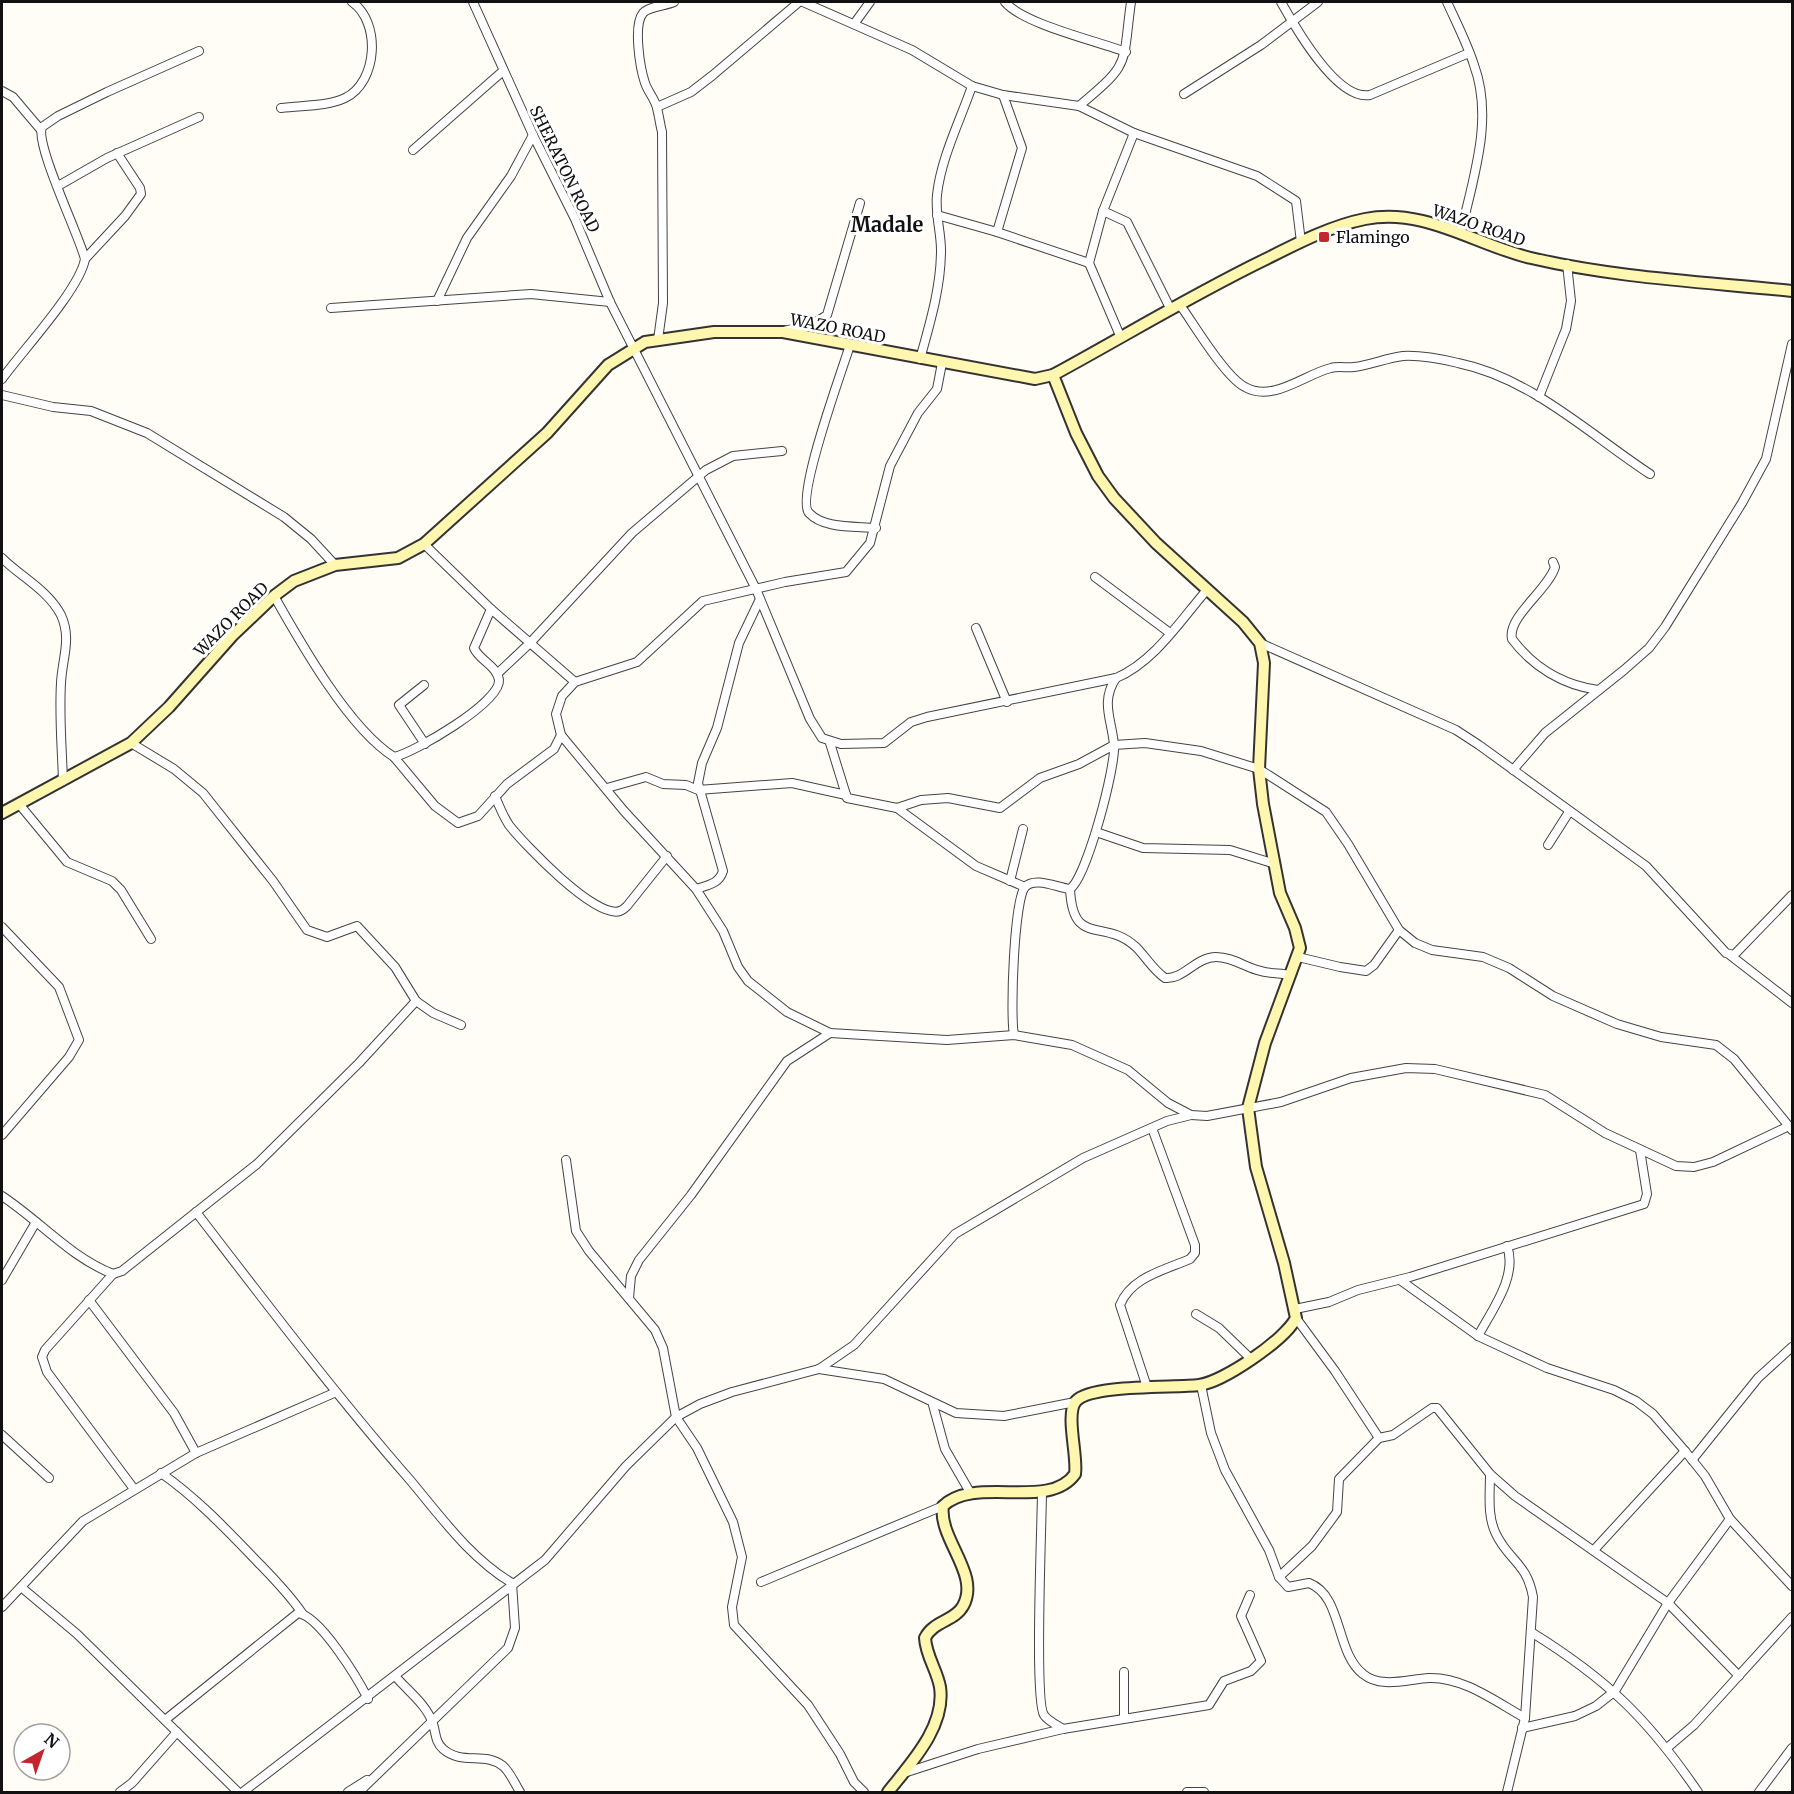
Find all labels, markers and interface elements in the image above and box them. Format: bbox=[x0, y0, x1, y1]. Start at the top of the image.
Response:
street label: SHERATON ROAD bbox=[526, 102, 604, 236]
street label: WAZO ROAD bbox=[1429, 199, 1528, 250]
district label: Madale bbox=[851, 212, 923, 237]
place label: Flamingo bbox=[1336, 227, 1410, 247]
marker: Flamingo bbox=[1317, 230, 1331, 244]
street label: WAZO ROAD bbox=[788, 309, 887, 347]
street label: WAZO ROAD bbox=[189, 578, 272, 661]
north arrow bbox=[12, 1722, 72, 1782]
text: N bbox=[40, 1729, 63, 1752]

